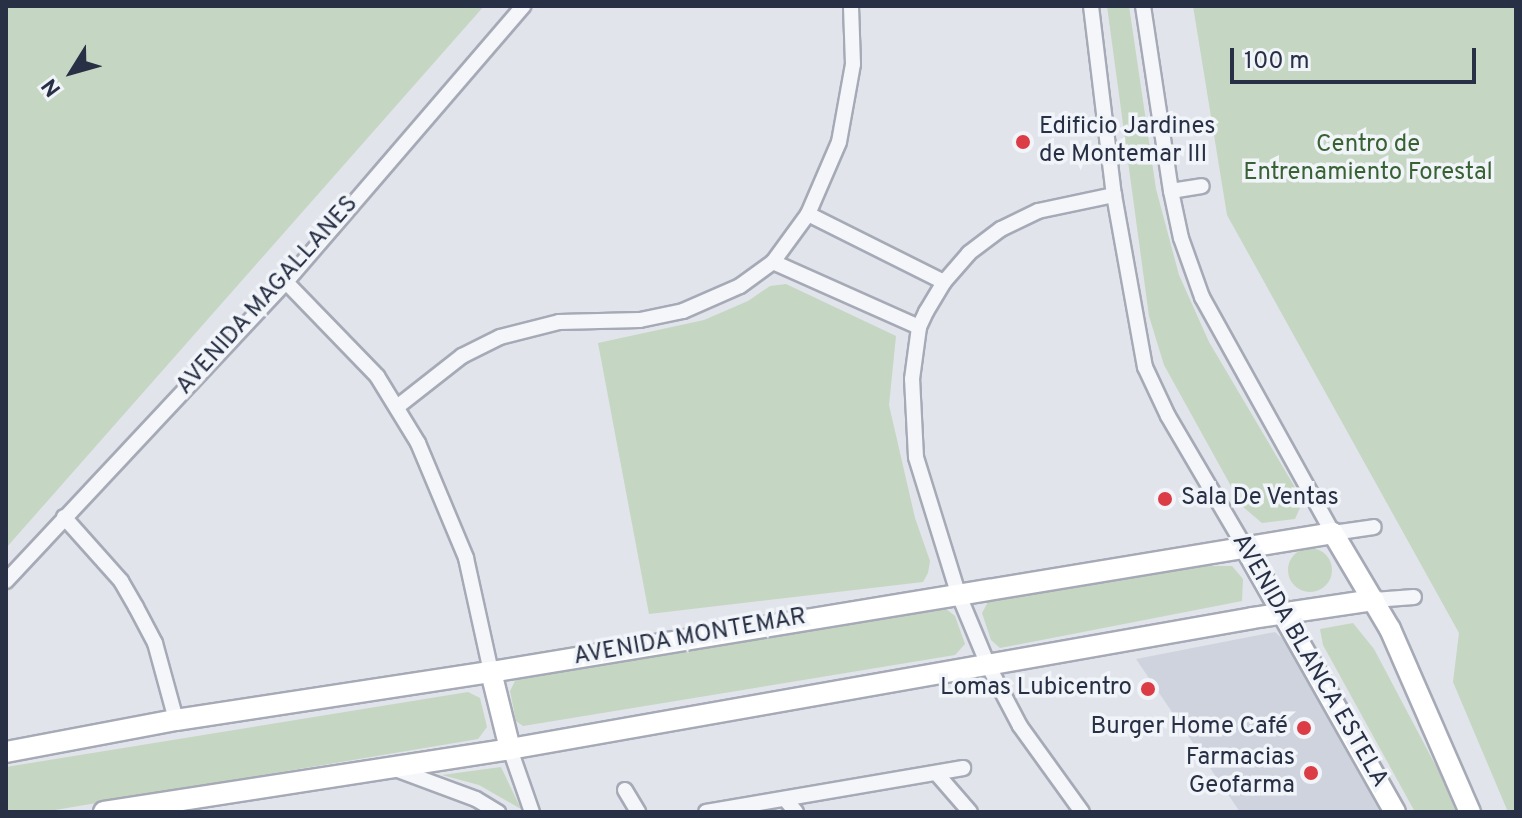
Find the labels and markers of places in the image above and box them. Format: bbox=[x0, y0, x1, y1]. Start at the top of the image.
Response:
place label: Edificio Jardines de Montemar III bbox=[1039, 114, 1215, 170]
marker: Edificio Jardines de Montemar III bbox=[1014, 133, 1032, 151]
place label: Sala De Ventas bbox=[1181, 485, 1340, 513]
marker: Sala De Ventas bbox=[1156, 490, 1174, 508]
place label: Lomas Lubicentro bbox=[940, 675, 1132, 703]
marker: Lomas Lubicentro bbox=[1139, 680, 1157, 698]
place label: Burger Home Café bbox=[1091, 714, 1288, 742]
marker: Burger Home Café bbox=[1295, 719, 1313, 737]
place label: Farmacias Geofarma bbox=[1186, 745, 1295, 801]
marker: Farmacias Geofarma bbox=[1302, 764, 1320, 782]

